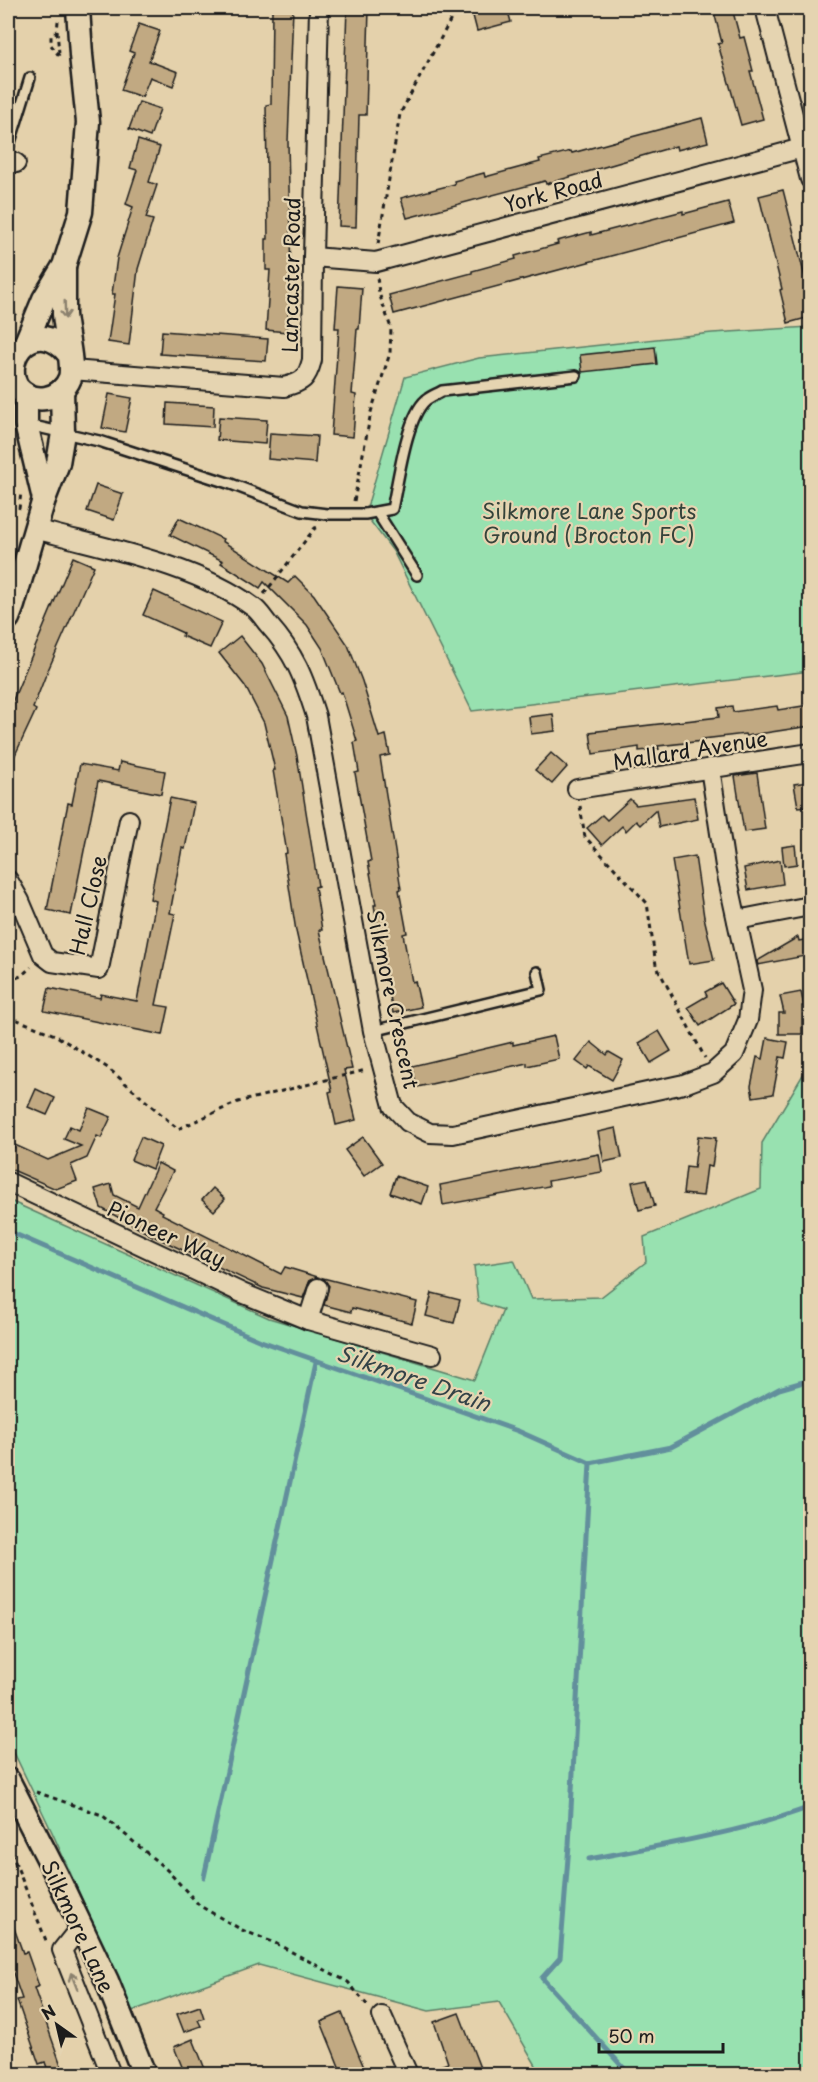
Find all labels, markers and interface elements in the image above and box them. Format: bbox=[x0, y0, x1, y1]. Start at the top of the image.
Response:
street label: York Road bbox=[500, 162, 606, 220]
street label: Lancaster Road bbox=[273, 197, 307, 353]
one-way arrow bbox=[59, 299, 70, 319]
park label: Silkmore Lane Sports Ground (Brocton FC) bbox=[482, 494, 696, 550]
street label: Mallard Avenue bbox=[610, 721, 770, 777]
street label: Hall Close bbox=[60, 852, 114, 958]
street label: Silkmore Crescent bbox=[359, 906, 429, 1092]
street label: Pioneer Way bbox=[103, 1192, 231, 1274]
water label: Silkmore Drain bbox=[333, 1335, 497, 1419]
street label: Silkmore Lane bbox=[34, 1854, 124, 1998]
one-way arrow bbox=[68, 1972, 79, 1991]
north arrow bbox=[27, 1995, 87, 2055]
text: N bbox=[36, 1998, 60, 2025]
scale bar bbox=[599, 2016, 724, 2054]
text: 50 m bbox=[608, 2022, 655, 2049]

